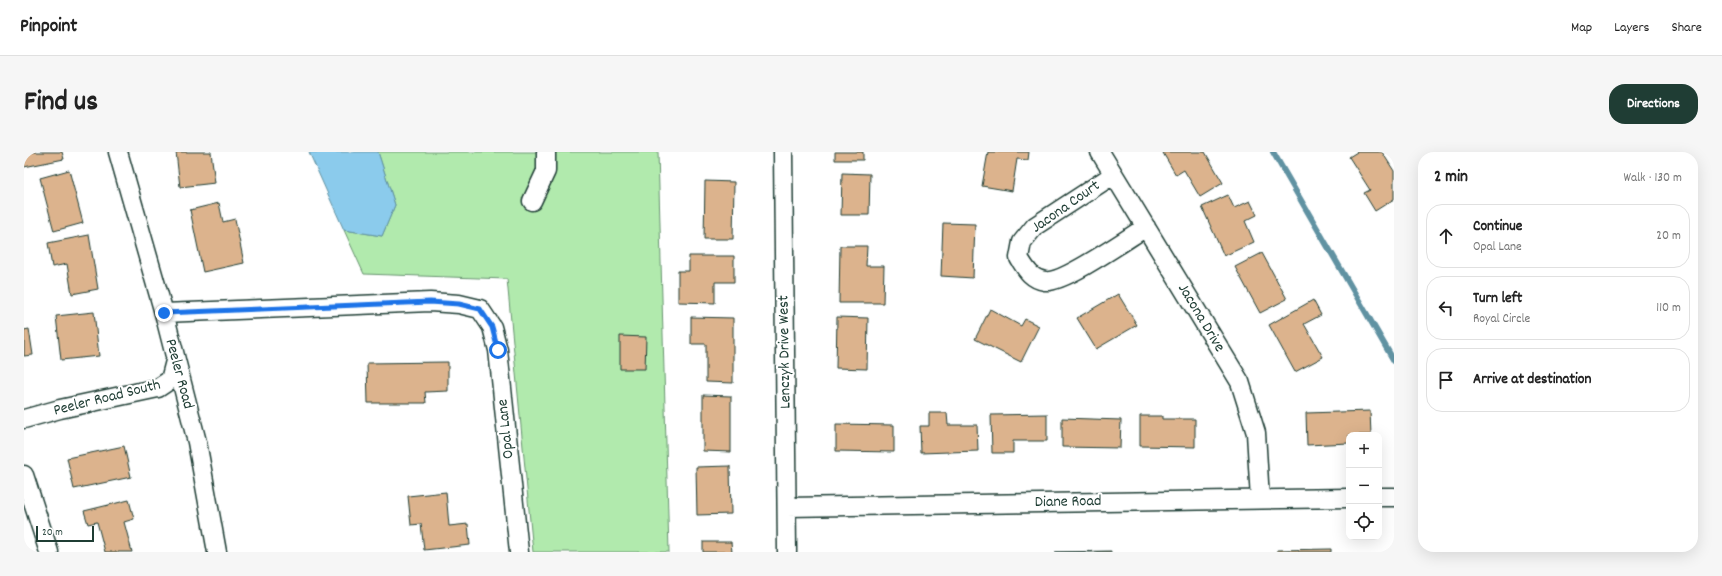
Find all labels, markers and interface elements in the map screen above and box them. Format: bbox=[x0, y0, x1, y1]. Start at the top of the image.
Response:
text: Pinpoint bbox=[20, 14, 77, 41]
text: Map bbox=[1571, 18, 1592, 38]
text: Layers bbox=[1614, 18, 1649, 38]
text: Share bbox=[1671, 18, 1702, 38]
text: Find us bbox=[24, 84, 98, 124]
button: Directions bbox=[1609, 84, 1698, 124]
text: 2 min bbox=[1434, 166, 1468, 190]
text: Walk · 130 m bbox=[1623, 169, 1682, 188]
street label: Jacona Court bbox=[1027, 175, 1105, 239]
text: Continue bbox=[1473, 216, 1522, 238]
icon: ahead bbox=[1435, 225, 1457, 247]
text: 20 m bbox=[1656, 227, 1681, 246]
text: Opal Lane bbox=[1473, 238, 1522, 257]
street label: Jacona Drive bbox=[1171, 279, 1231, 357]
text: Turn left bbox=[1473, 288, 1522, 310]
street label: Lenczyk Drive West bbox=[773, 295, 797, 409]
icon: left bbox=[1435, 297, 1457, 319]
text: 110 m bbox=[1656, 299, 1681, 318]
route end bbox=[155, 304, 173, 322]
text: Royal Circle bbox=[1473, 310, 1530, 329]
street label: Peeler Road bbox=[159, 336, 199, 412]
route start bbox=[489, 341, 507, 359]
icon: arrive bbox=[1435, 369, 1457, 391]
text: Arrive at destination bbox=[1473, 369, 1591, 391]
street label: Peeler Road South bbox=[51, 374, 163, 422]
street label: Opal Lane bbox=[491, 398, 521, 460]
map controls bbox=[1346, 432, 1382, 540]
button: + bbox=[1346, 432, 1382, 468]
button: − bbox=[1346, 468, 1382, 504]
street label: Diane Road bbox=[1034, 490, 1102, 514]
button: locate bbox=[1346, 504, 1382, 540]
scale bar bbox=[36, 524, 94, 543]
text: 20 m bbox=[42, 525, 63, 541]

